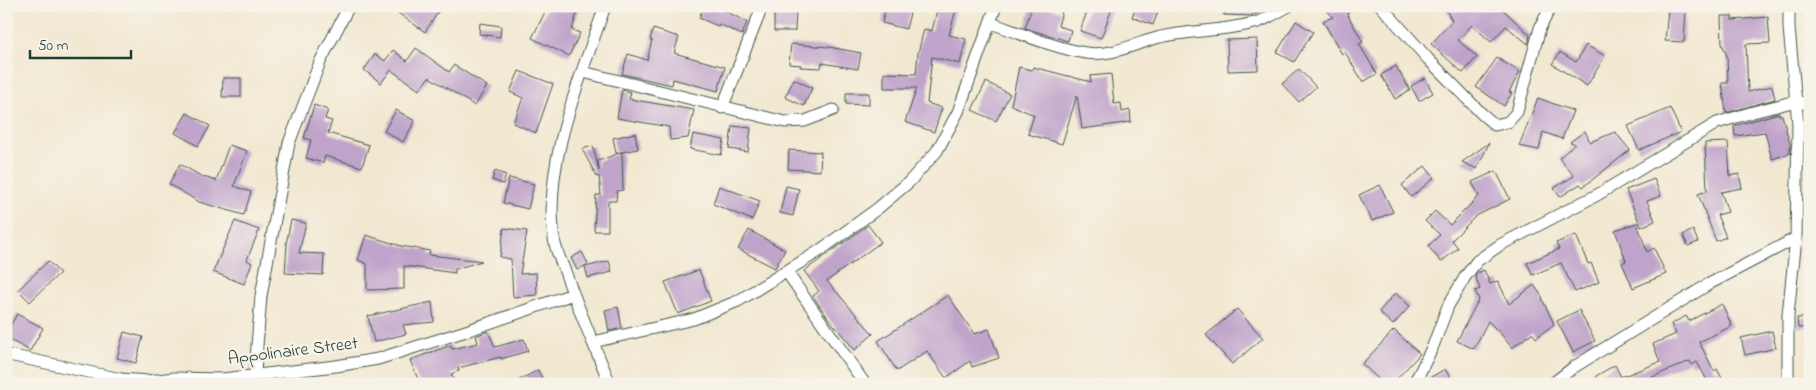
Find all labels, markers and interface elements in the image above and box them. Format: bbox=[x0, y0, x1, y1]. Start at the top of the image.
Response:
scale bar bbox=[30, 28, 131, 60]
text: 50 m bbox=[38, 35, 69, 57]
street label: Appolinaire Street bbox=[226, 331, 360, 373]

